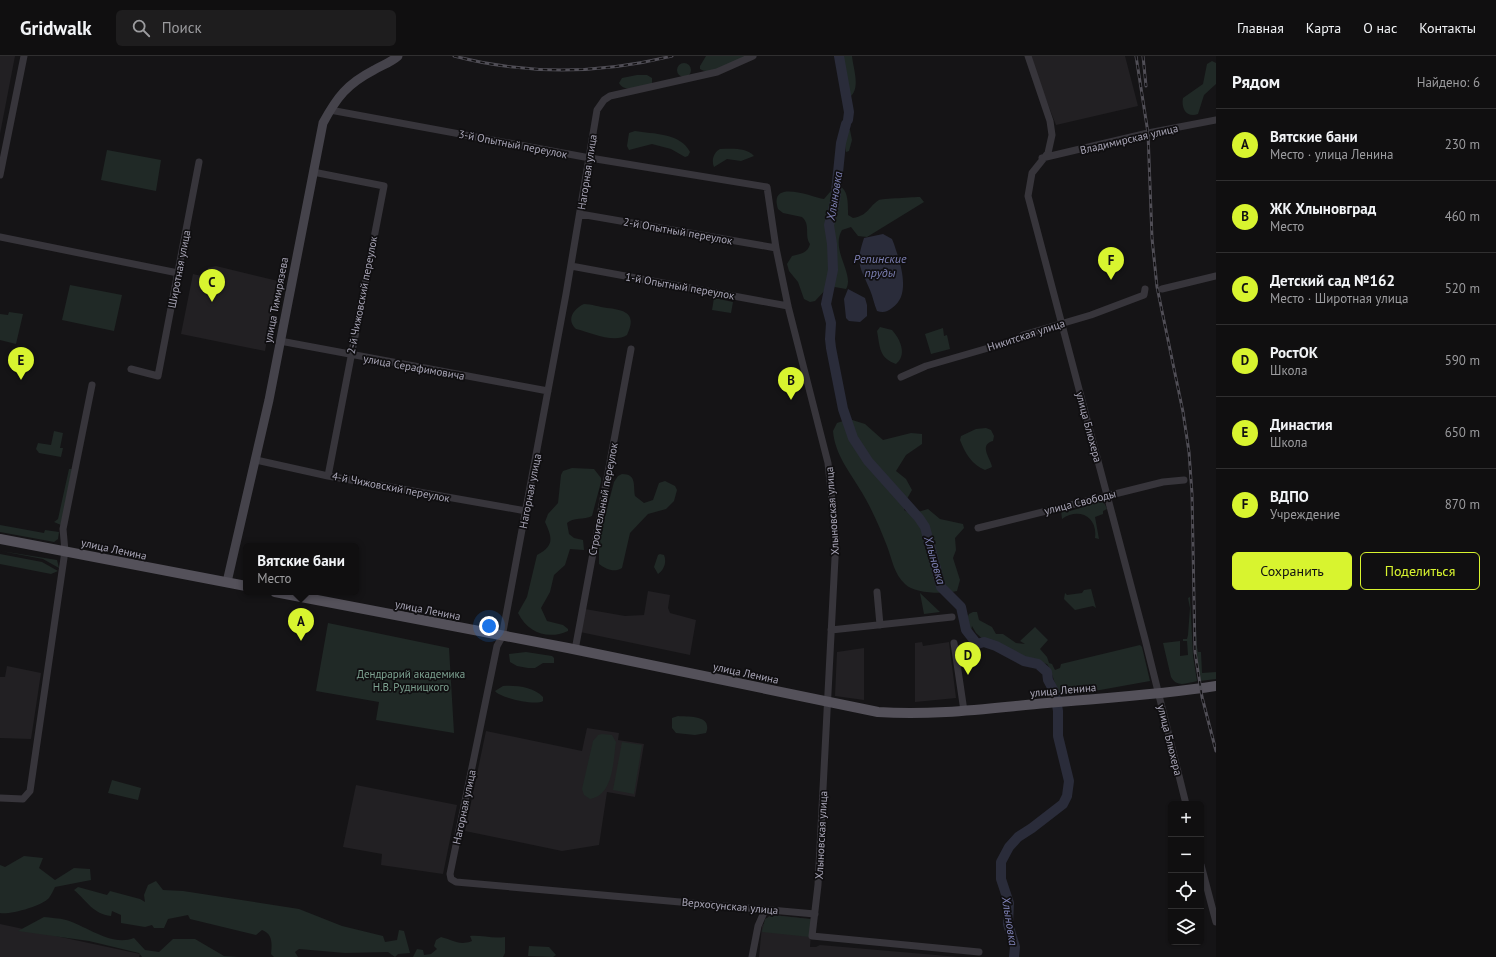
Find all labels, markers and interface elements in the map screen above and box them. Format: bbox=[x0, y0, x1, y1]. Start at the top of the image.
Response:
search box bbox=[116, 10, 396, 46]
text: Gridwalk bbox=[20, 16, 92, 40]
icon: search bbox=[130, 17, 152, 39]
text: Поиск bbox=[162, 18, 202, 37]
text: Главная bbox=[1237, 19, 1284, 37]
text: Карта bbox=[1306, 19, 1341, 37]
text: О нас bbox=[1363, 19, 1397, 37]
text: Контакты bbox=[1419, 19, 1476, 37]
text: Рядом bbox=[1232, 71, 1280, 93]
text: Найдено: 6 bbox=[1417, 74, 1480, 91]
street label: Владимирская улица bbox=[1079, 121, 1179, 157]
street label: 3-й Опытный переулок bbox=[457, 127, 569, 162]
text: Вятские бани bbox=[1270, 127, 1358, 146]
street label: Нагорная улица bbox=[574, 133, 600, 211]
text: A bbox=[1241, 136, 1249, 153]
text: 230 m bbox=[1445, 136, 1480, 153]
text: Место · улица Ленина bbox=[1270, 146, 1393, 163]
water label: Хлыновка bbox=[823, 170, 845, 223]
text: ЖК Хлыновград bbox=[1270, 199, 1376, 218]
text: B bbox=[1241, 208, 1249, 225]
text: 460 m bbox=[1445, 208, 1480, 225]
street label: 2-й Опытный переулок bbox=[622, 215, 734, 248]
text: Место bbox=[1270, 218, 1304, 235]
street label: Широтная улица bbox=[165, 229, 193, 309]
street label: 2-й Чижовский переулок bbox=[344, 234, 380, 355]
pin: F bbox=[1098, 247, 1124, 280]
water label: Репинские пруды bbox=[854, 251, 907, 280]
street label: улица Тимирязева bbox=[261, 256, 291, 344]
pin: C bbox=[199, 269, 225, 302]
street label: 1-й Опытный переулок bbox=[624, 270, 736, 303]
text: Детский сад №162 bbox=[1270, 271, 1395, 290]
text: C bbox=[1241, 280, 1249, 297]
text: 520 m bbox=[1445, 280, 1480, 297]
text: Место · Широтная улица bbox=[1270, 290, 1408, 307]
street label: Никитская улица bbox=[985, 316, 1067, 354]
text: РостОК bbox=[1270, 343, 1318, 362]
pin: E bbox=[8, 347, 34, 380]
street label: улица Серафимовича bbox=[362, 351, 466, 383]
text: D bbox=[1241, 352, 1249, 369]
text: 590 m bbox=[1445, 352, 1480, 369]
text: Школа bbox=[1270, 362, 1307, 379]
pin: B bbox=[778, 367, 804, 400]
street label: улица Блюхера bbox=[1073, 390, 1105, 464]
text: Династия bbox=[1270, 415, 1332, 434]
text: E bbox=[1242, 424, 1248, 441]
text: 650 m bbox=[1445, 424, 1480, 441]
text: Школа bbox=[1270, 434, 1307, 451]
street label: Строительный переулок bbox=[585, 441, 621, 557]
street label: Нагорная улица bbox=[516, 452, 544, 530]
street label: Хлыновская улица bbox=[822, 466, 842, 556]
street label: 4-й Чижовский переулок bbox=[331, 469, 452, 505]
street label: улица Свободы bbox=[1043, 486, 1117, 518]
text: ВДПО bbox=[1270, 487, 1309, 506]
text: F bbox=[1242, 496, 1248, 513]
text: 870 m bbox=[1445, 496, 1480, 513]
text: Учреждение bbox=[1270, 506, 1340, 523]
water label: Хлыновка bbox=[921, 533, 949, 586]
street label: улица Ленина bbox=[80, 535, 148, 563]
popup bbox=[243, 543, 359, 595]
text: Вятские бани bbox=[257, 551, 345, 570]
button: Сохранить bbox=[1232, 552, 1352, 590]
button: Поделиться bbox=[1360, 552, 1480, 590]
text: Место bbox=[257, 570, 291, 587]
street label: улица Ленина bbox=[394, 597, 462, 623]
pin: A bbox=[288, 608, 314, 641]
your location bbox=[479, 616, 499, 636]
pin: D bbox=[955, 642, 981, 675]
street label: улица Ленина bbox=[712, 659, 780, 687]
park label: Дендрарий академика Н.В. Рудницкого bbox=[357, 667, 465, 694]
street label: улица Ленина bbox=[1029, 680, 1097, 700]
street label: улица Блюхера bbox=[1154, 703, 1186, 777]
street label: Нагорная улица bbox=[449, 768, 479, 846]
street label: Хлыновская улица bbox=[812, 790, 830, 880]
map controls bbox=[1168, 801, 1204, 945]
button: + bbox=[1168, 801, 1204, 837]
button: − bbox=[1168, 837, 1204, 873]
button: locate bbox=[1168, 873, 1204, 909]
water label: Хлыновка bbox=[999, 894, 1021, 947]
street label: Верхосунская улица bbox=[681, 895, 779, 917]
button: layers bbox=[1168, 909, 1204, 945]

